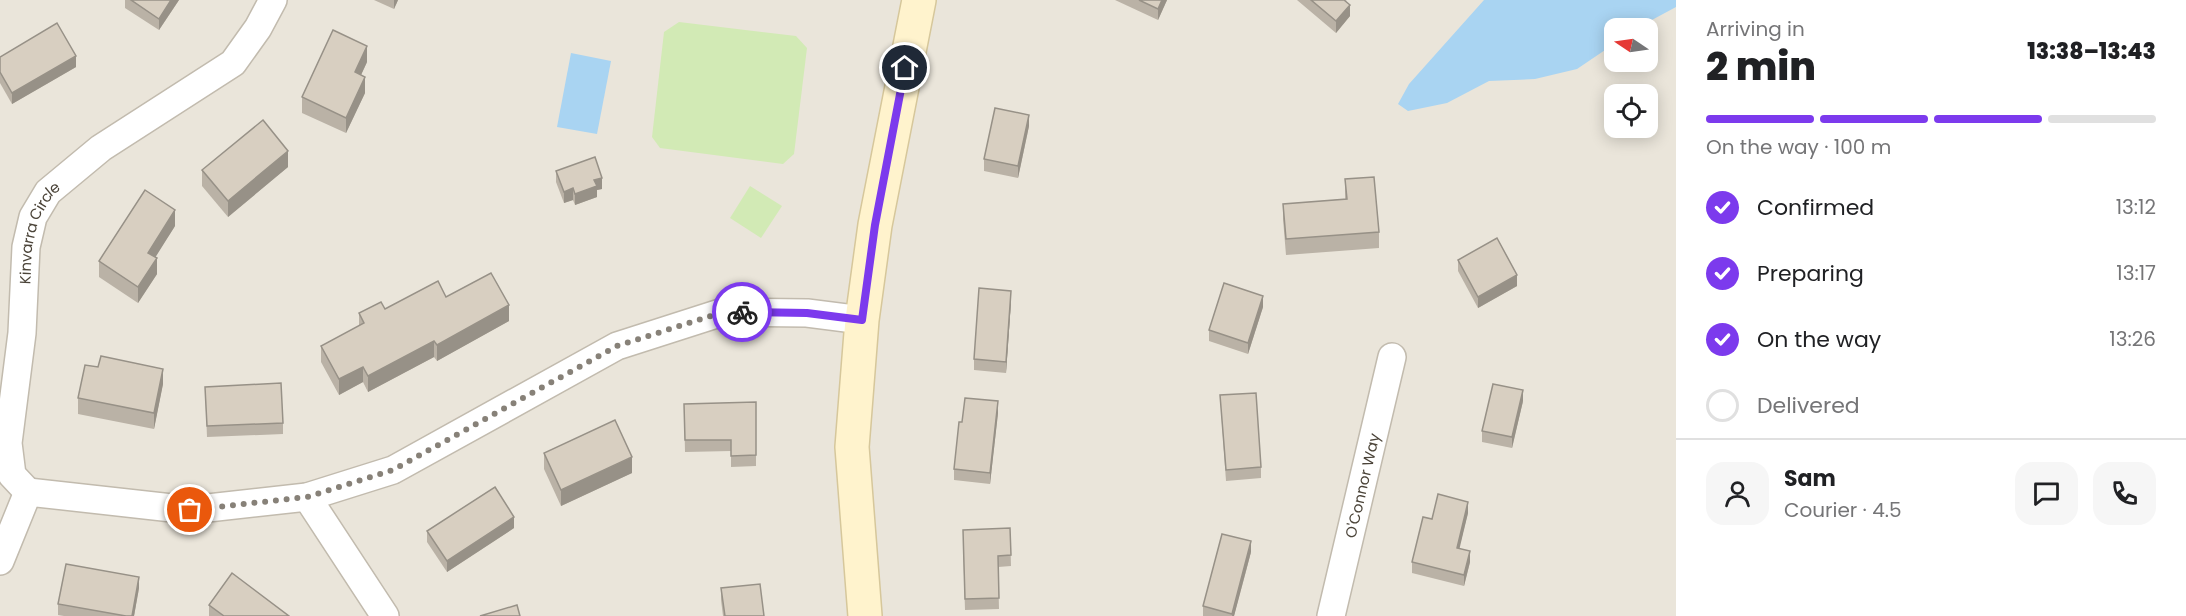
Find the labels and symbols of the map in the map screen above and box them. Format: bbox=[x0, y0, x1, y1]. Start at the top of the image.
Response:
north arrow bbox=[1604, 18, 1658, 72]
pin bbox=[879, 42, 930, 93]
street label: Kinvarra Circle bbox=[14, 176, 64, 285]
courier bbox=[712, 282, 772, 342]
street label: O'Connor Way bbox=[1339, 431, 1384, 540]
pin bbox=[164, 484, 215, 535]

